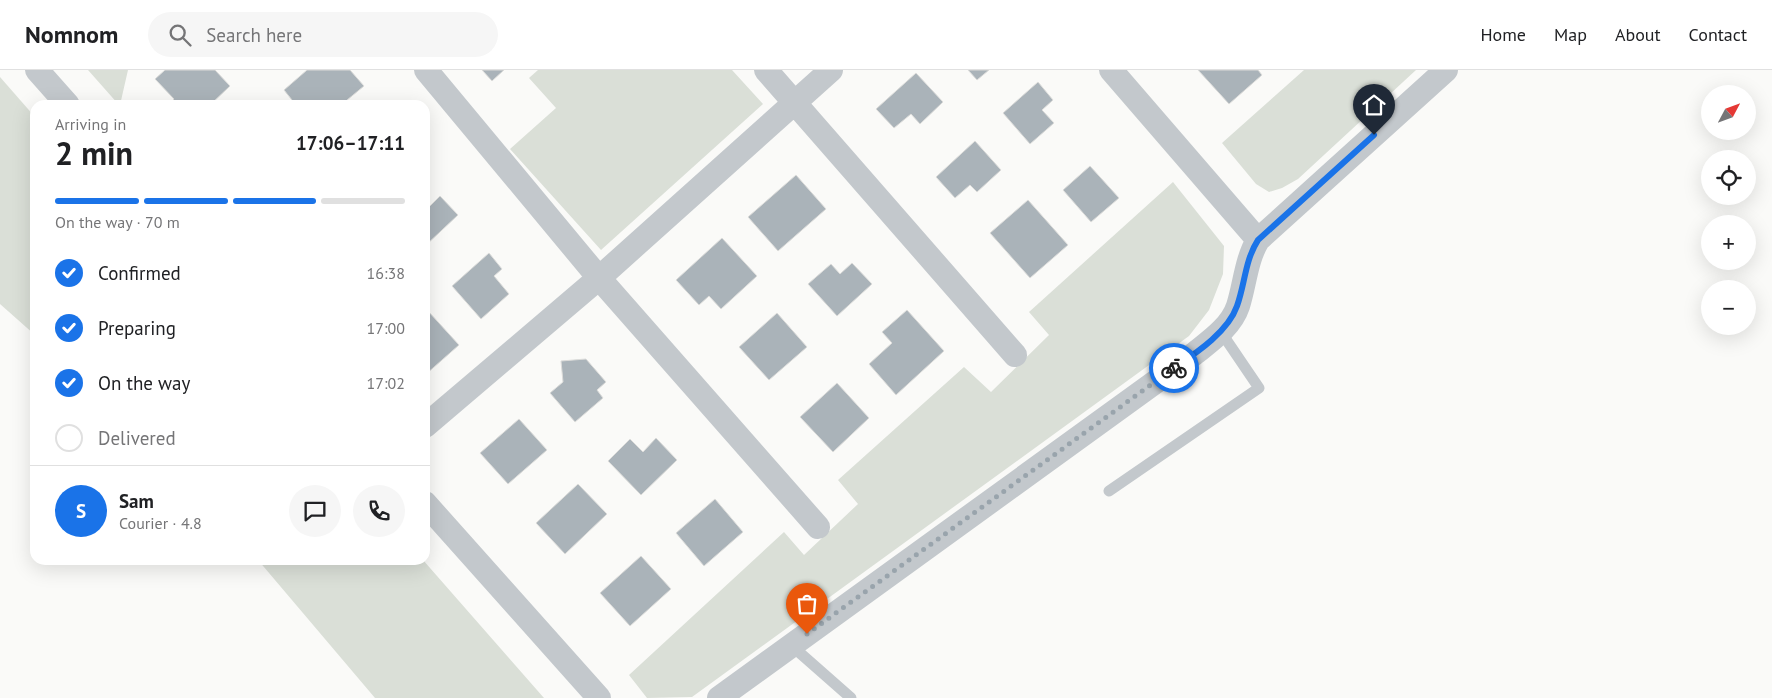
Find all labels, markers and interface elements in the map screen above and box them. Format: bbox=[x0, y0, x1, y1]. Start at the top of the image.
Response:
search box bbox=[148, 12, 498, 57]
text: Nomnom bbox=[25, 19, 118, 50]
icon: search bbox=[166, 21, 194, 49]
text: Search here bbox=[206, 23, 302, 47]
text: Home bbox=[1480, 23, 1526, 46]
text: Map bbox=[1554, 23, 1587, 46]
text: About bbox=[1615, 23, 1661, 46]
text: Contact bbox=[1689, 23, 1747, 46]
pin bbox=[1353, 84, 1395, 135]
north arrow bbox=[1701, 85, 1756, 140]
map controls bbox=[1701, 85, 1756, 335]
icon: home bbox=[1360, 91, 1388, 119]
text: Arriving in bbox=[55, 114, 126, 134]
text: 17:06–17:11 bbox=[296, 131, 405, 155]
text: 2 min bbox=[55, 132, 133, 174]
button: locate bbox=[1701, 150, 1756, 205]
text: On the way · 70 m bbox=[55, 212, 180, 232]
button: + bbox=[1701, 215, 1756, 270]
icon: check bbox=[55, 259, 83, 287]
text: Confirmed bbox=[98, 261, 181, 285]
text: 16:38 bbox=[367, 263, 405, 283]
button: − bbox=[1701, 280, 1756, 335]
icon: check bbox=[55, 314, 83, 342]
text: Preparing bbox=[98, 316, 176, 340]
text: 17:00 bbox=[367, 318, 405, 338]
courier bbox=[1149, 343, 1199, 393]
icon: bike bbox=[1160, 354, 1188, 382]
icon: check bbox=[55, 369, 83, 397]
text: On the way bbox=[98, 371, 190, 395]
text: 17:02 bbox=[367, 373, 405, 393]
text: Delivered bbox=[98, 426, 176, 450]
button: chat bbox=[289, 485, 341, 537]
button: phone bbox=[353, 485, 405, 537]
text: Sam bbox=[119, 489, 154, 513]
text: S bbox=[76, 499, 86, 523]
text: Courier · 4.8 bbox=[119, 513, 202, 533]
pin bbox=[786, 583, 828, 634]
icon: bag bbox=[793, 590, 821, 618]

